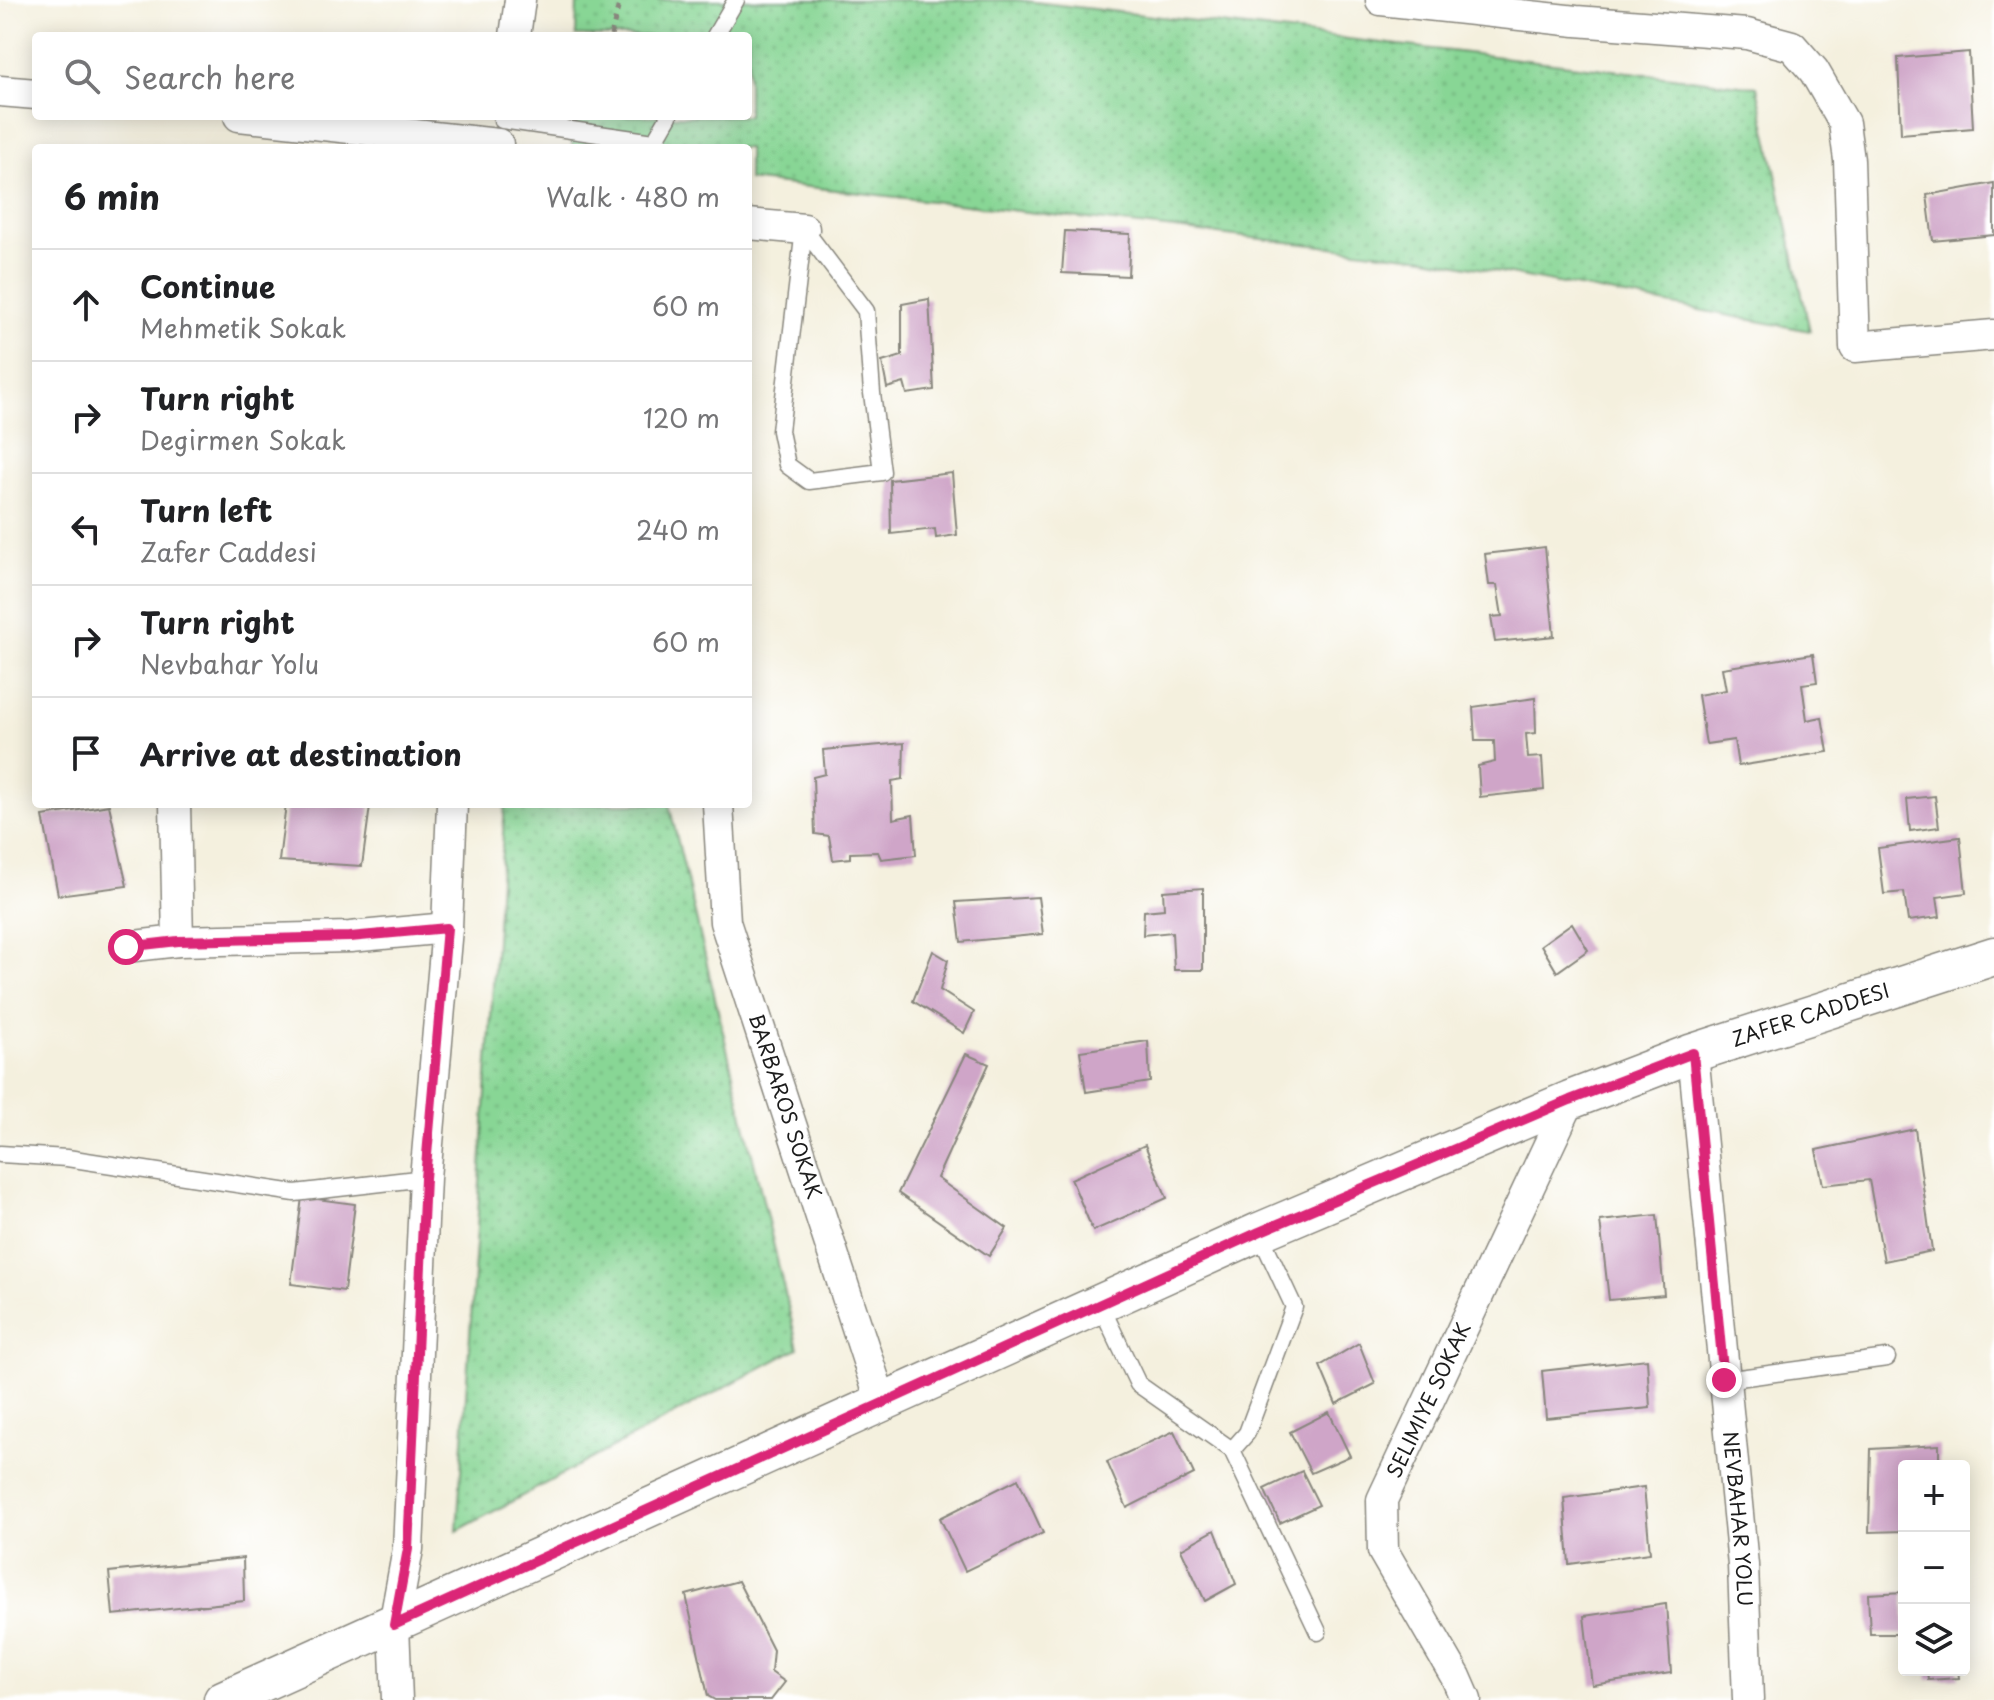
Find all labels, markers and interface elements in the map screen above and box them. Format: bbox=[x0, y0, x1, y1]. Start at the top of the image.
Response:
search box bbox=[32, 32, 752, 120]
icon: search bbox=[60, 54, 104, 98]
text: Search here bbox=[124, 54, 296, 99]
text: 6 min bbox=[64, 170, 160, 222]
text: Walk · 480 m bbox=[546, 177, 720, 216]
text: Continue bbox=[140, 263, 275, 308]
icon: ahead bbox=[64, 283, 108, 327]
text: 60 m bbox=[652, 286, 720, 325]
text: Mehmetik Sokak bbox=[140, 308, 346, 347]
text: Turn right bbox=[140, 375, 295, 420]
icon: right bbox=[64, 395, 108, 439]
text: 120 m bbox=[643, 398, 720, 437]
text: Degirmen Sokak bbox=[140, 420, 346, 459]
text: Turn left bbox=[140, 487, 272, 532]
icon: left bbox=[64, 507, 108, 551]
text: 240 m bbox=[636, 510, 720, 549]
text: Zafer Caddesi bbox=[140, 532, 317, 571]
text: Turn right bbox=[140, 599, 295, 644]
icon: right bbox=[64, 619, 108, 663]
text: 60 m bbox=[652, 622, 720, 661]
text: Nevbahar Yolu bbox=[140, 644, 319, 683]
icon: arrive bbox=[64, 731, 108, 775]
text: Arrive at destination bbox=[140, 731, 462, 776]
route start bbox=[108, 929, 144, 965]
street label: ZAFER CADDESI bbox=[1727, 975, 1893, 1054]
street label: BARBAROS SOKAK bbox=[742, 1010, 830, 1202]
street label: SELIMIYE SOKAK bbox=[1378, 1317, 1478, 1483]
route end bbox=[1706, 1362, 1742, 1398]
street label: NEVBAHAR YOLU bbox=[1716, 1430, 1761, 1607]
map controls bbox=[1898, 1460, 1970, 1676]
button: + bbox=[1898, 1460, 1970, 1532]
button: − bbox=[1898, 1532, 1970, 1604]
button: layers bbox=[1898, 1604, 1970, 1676]

